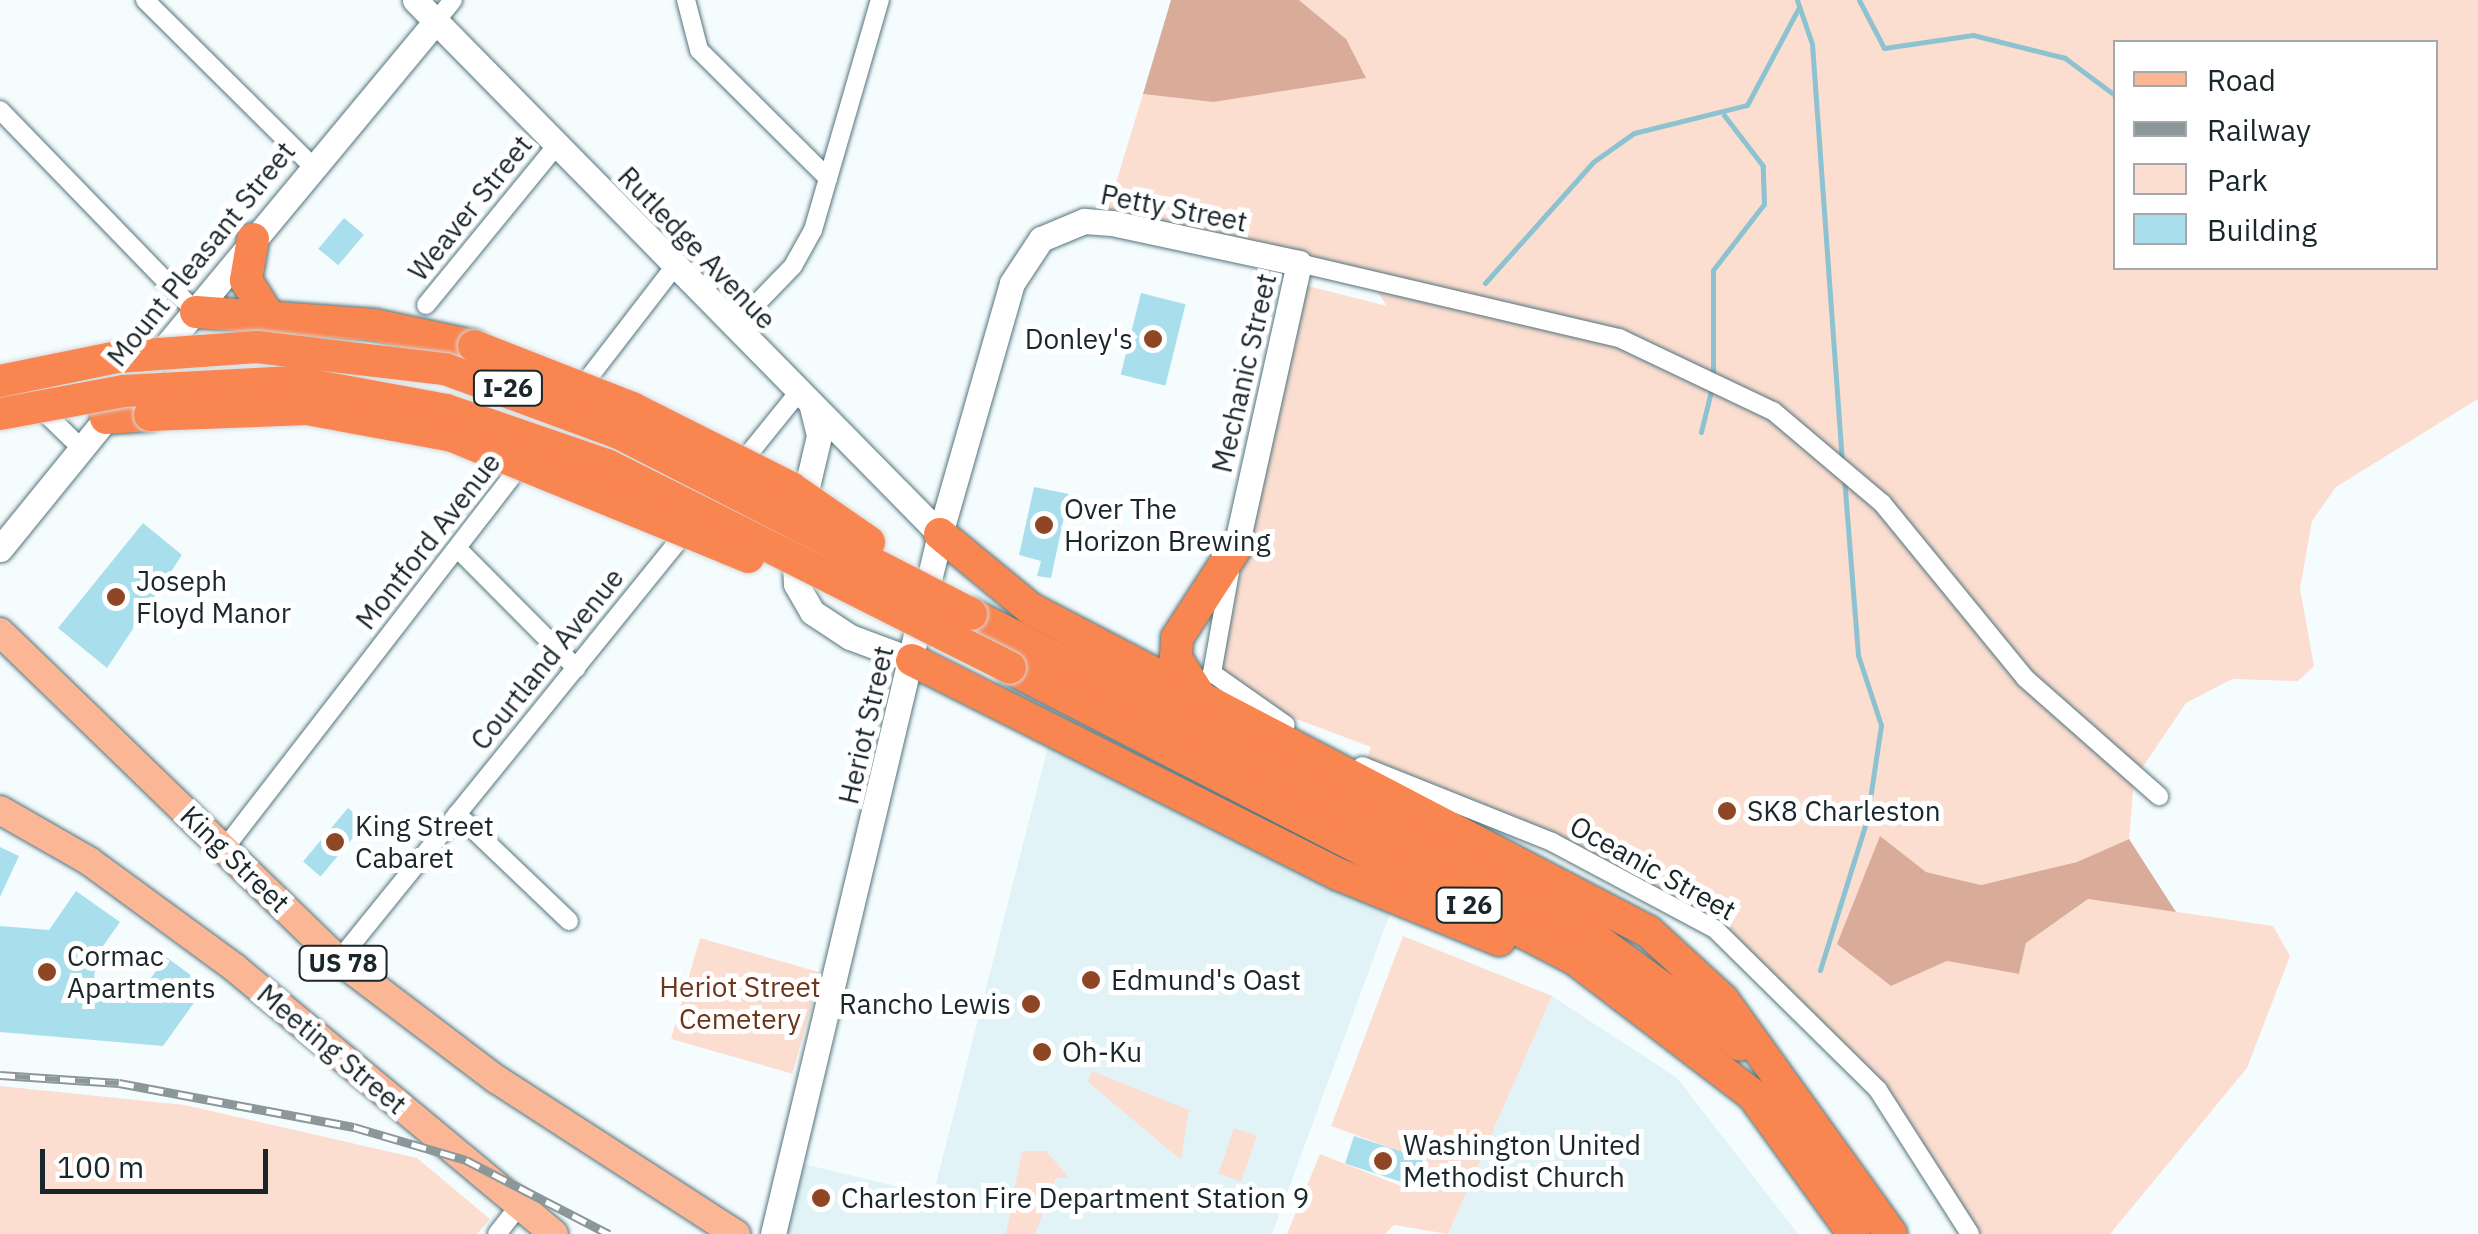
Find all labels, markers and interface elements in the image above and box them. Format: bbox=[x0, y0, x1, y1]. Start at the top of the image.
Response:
legend bbox=[2113, 40, 2438, 270]
text: Road bbox=[2207, 60, 2276, 99]
text: Railway bbox=[2207, 110, 2311, 149]
street label: Weaver Street bbox=[401, 129, 539, 287]
street label: Mount Pleasant Street bbox=[100, 135, 302, 373]
street label: Rutledge Avenue bbox=[611, 160, 783, 336]
text: Park bbox=[2207, 160, 2268, 199]
street label: Petty Street bbox=[1098, 177, 1250, 239]
text: Building bbox=[2207, 210, 2317, 249]
street label: Mechanic Street bbox=[1205, 270, 1283, 476]
place label: Donley's bbox=[1025, 322, 1133, 356]
marker: Donley's bbox=[1142, 328, 1164, 350]
road number: I-26 bbox=[470, 368, 546, 408]
street label: Montford Avenue bbox=[349, 446, 507, 636]
place label: Over The Horizon Brewing bbox=[1064, 492, 1270, 558]
marker: Over The Horizon Brewing bbox=[1033, 514, 1055, 536]
street label: Courtland Avenue bbox=[463, 561, 631, 757]
place label: Joseph Floyd Manor bbox=[136, 564, 291, 630]
marker: Joseph Floyd Manor bbox=[105, 586, 127, 608]
street label: Heriot Street bbox=[831, 643, 901, 807]
place label: SK8 Charleston bbox=[1747, 794, 1941, 828]
street label: King Street bbox=[173, 799, 297, 919]
marker: SK8 Charleston bbox=[1716, 800, 1738, 822]
place label: King Street Cabaret bbox=[355, 809, 494, 875]
street label: Oceanic Street bbox=[1564, 809, 1742, 927]
marker: King Street Cabaret bbox=[324, 831, 346, 853]
road number: I 26 bbox=[1434, 885, 1504, 925]
place label: Cormac Apartments bbox=[67, 939, 216, 1005]
road number: US 78 bbox=[298, 943, 388, 983]
marker: Cormac Apartments bbox=[36, 961, 58, 983]
place label: Edmund's Oast bbox=[1111, 963, 1301, 997]
marker: Edmund's Oast bbox=[1080, 969, 1102, 991]
park label: Heriot Street Cemetery bbox=[659, 970, 821, 1036]
street label: Meeting Street bbox=[251, 977, 413, 1121]
place label: Rancho Lewis bbox=[839, 987, 1011, 1021]
marker: Rancho Lewis bbox=[1020, 993, 1042, 1015]
place label: Oh-Ku bbox=[1062, 1035, 1142, 1069]
marker: Oh-Ku bbox=[1031, 1041, 1053, 1063]
place label: Washington United Methodist Church bbox=[1403, 1128, 1641, 1194]
scale bar bbox=[45, 1129, 272, 1191]
text: 100 m bbox=[57, 1147, 144, 1186]
marker: Washington United Methodist Church bbox=[1372, 1150, 1394, 1172]
place label: Charleston Fire Department Station 9 bbox=[841, 1181, 1309, 1215]
marker: Charleston Fire Department Station 9 bbox=[810, 1187, 832, 1209]

